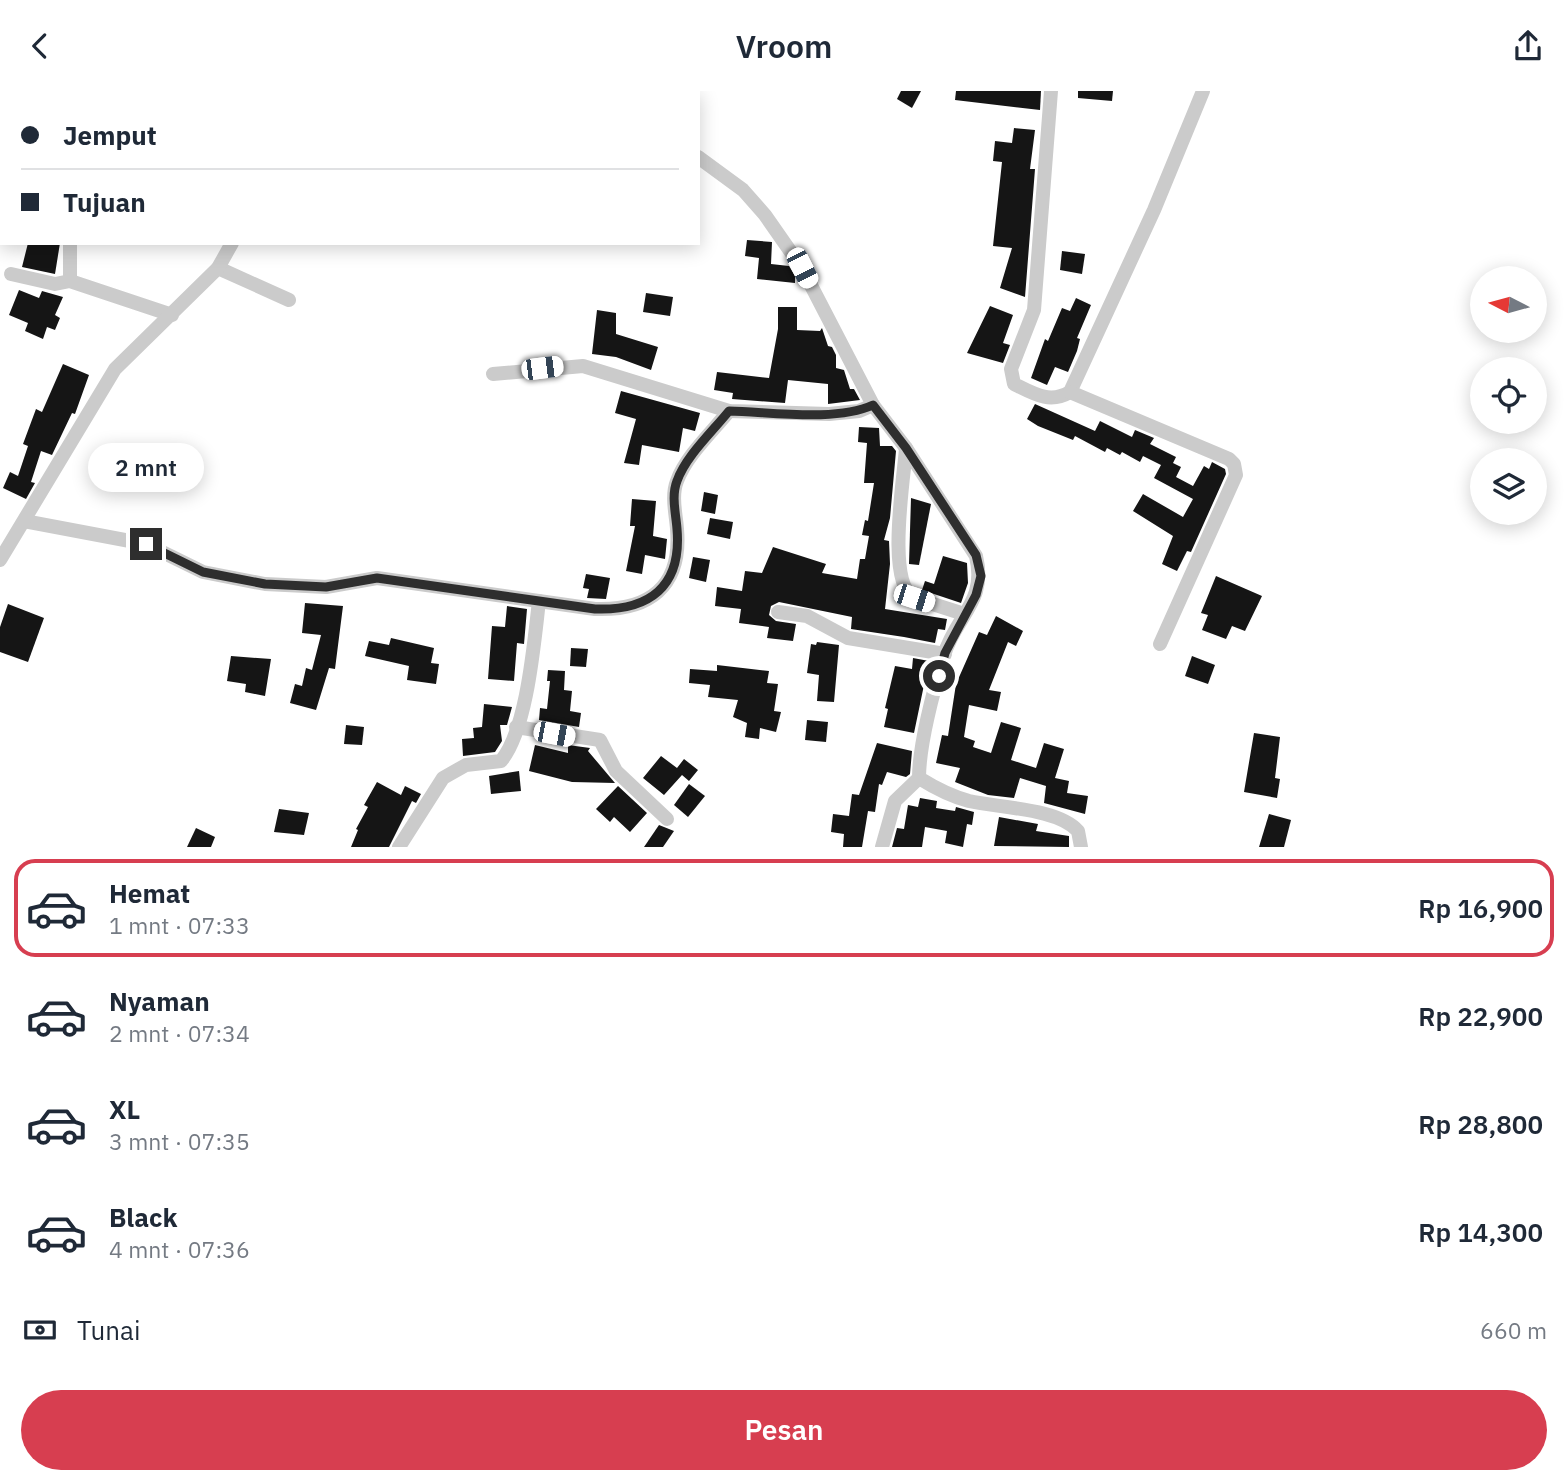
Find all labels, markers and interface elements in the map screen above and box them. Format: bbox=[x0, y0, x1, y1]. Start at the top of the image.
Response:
text: Vroom bbox=[736, 25, 832, 67]
icon: back bbox=[21, 27, 59, 65]
icon: share bbox=[1509, 27, 1547, 65]
text: Jemput bbox=[63, 118, 157, 152]
text: Tujuan bbox=[63, 185, 146, 219]
car bbox=[784, 245, 821, 291]
north arrow bbox=[1470, 266, 1547, 343]
map controls bbox=[1470, 266, 1547, 525]
car bbox=[520, 355, 565, 381]
button: locate bbox=[1470, 357, 1547, 434]
callout: 2 mnt bbox=[88, 442, 204, 491]
button: layers bbox=[1470, 448, 1547, 525]
text: 2 mnt bbox=[115, 452, 177, 482]
route end bbox=[130, 528, 162, 560]
car bbox=[891, 582, 938, 614]
route start bbox=[923, 660, 955, 692]
car bbox=[532, 720, 577, 748]
text: Hemat bbox=[109, 876, 190, 910]
icon: car bbox=[25, 877, 88, 940]
text: Rp 16,900 bbox=[1418, 891, 1543, 925]
text: 1 mnt · 07:33 bbox=[109, 910, 250, 940]
text: Nyaman bbox=[109, 984, 210, 1018]
icon: car bbox=[25, 985, 88, 1048]
text: Rp 22,900 bbox=[1418, 999, 1543, 1033]
text: 2 mnt · 07:34 bbox=[109, 1018, 250, 1048]
text: XL bbox=[109, 1092, 140, 1126]
icon: car bbox=[25, 1093, 88, 1156]
text: Rp 28,800 bbox=[1418, 1107, 1543, 1141]
text: 3 mnt · 07:35 bbox=[109, 1126, 250, 1156]
text: Black bbox=[109, 1200, 177, 1234]
icon: car bbox=[25, 1201, 88, 1264]
text: Rp 14,300 bbox=[1418, 1215, 1543, 1249]
text: 4 mnt · 07:36 bbox=[109, 1234, 250, 1264]
icon: cash bbox=[21, 1311, 59, 1349]
text: Tunai bbox=[77, 1313, 141, 1347]
text: 660 m bbox=[1480, 1315, 1547, 1345]
button: Pesan bbox=[21, 1390, 1547, 1470]

